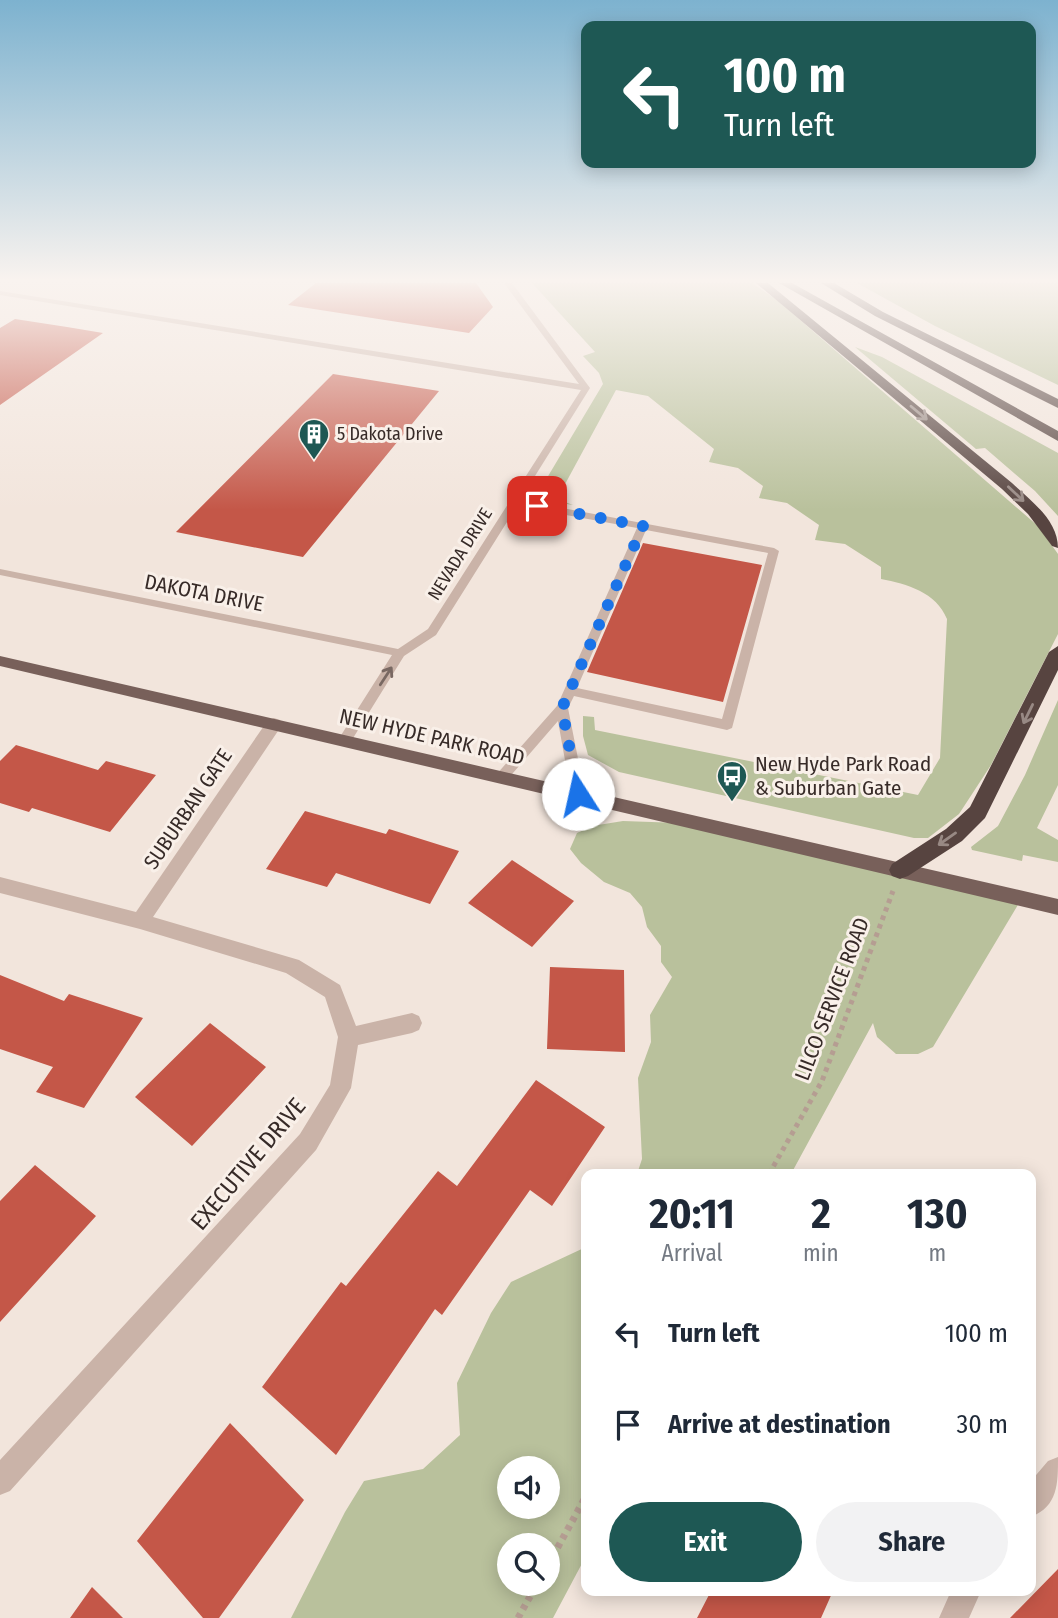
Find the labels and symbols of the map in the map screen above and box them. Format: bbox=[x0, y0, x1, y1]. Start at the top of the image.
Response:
one-way arrow bbox=[910, 405, 928, 421]
building icon: 5 Dakota Drive bbox=[297, 417, 331, 461]
place label: 5 Dakota Drive bbox=[337, 423, 443, 445]
pin bbox=[507, 476, 567, 536]
one-way arrow bbox=[1007, 486, 1024, 503]
street label: NEVADA DRIVE bbox=[423, 504, 497, 604]
street label: DAKOTA DRIVE bbox=[142, 569, 266, 617]
one-way arrow bbox=[379, 666, 393, 686]
street label: NEW HYDE PARK ROAD bbox=[337, 703, 527, 771]
one-way arrow bbox=[1021, 703, 1034, 724]
street label: SUBURBAN GATE bbox=[138, 744, 238, 874]
place label: New Hyde Park Road & Suburban Gate bbox=[755, 751, 931, 801]
position arrow bbox=[541, 757, 615, 831]
bus stop icon: New Hyde Park Road & Suburban Gate bbox=[715, 759, 749, 803]
one-way arrow bbox=[938, 832, 957, 847]
street label: LILCO SERVICE ROAD bbox=[789, 914, 875, 1084]
street label: EXECUTIVE DRIVE bbox=[185, 1092, 311, 1236]

